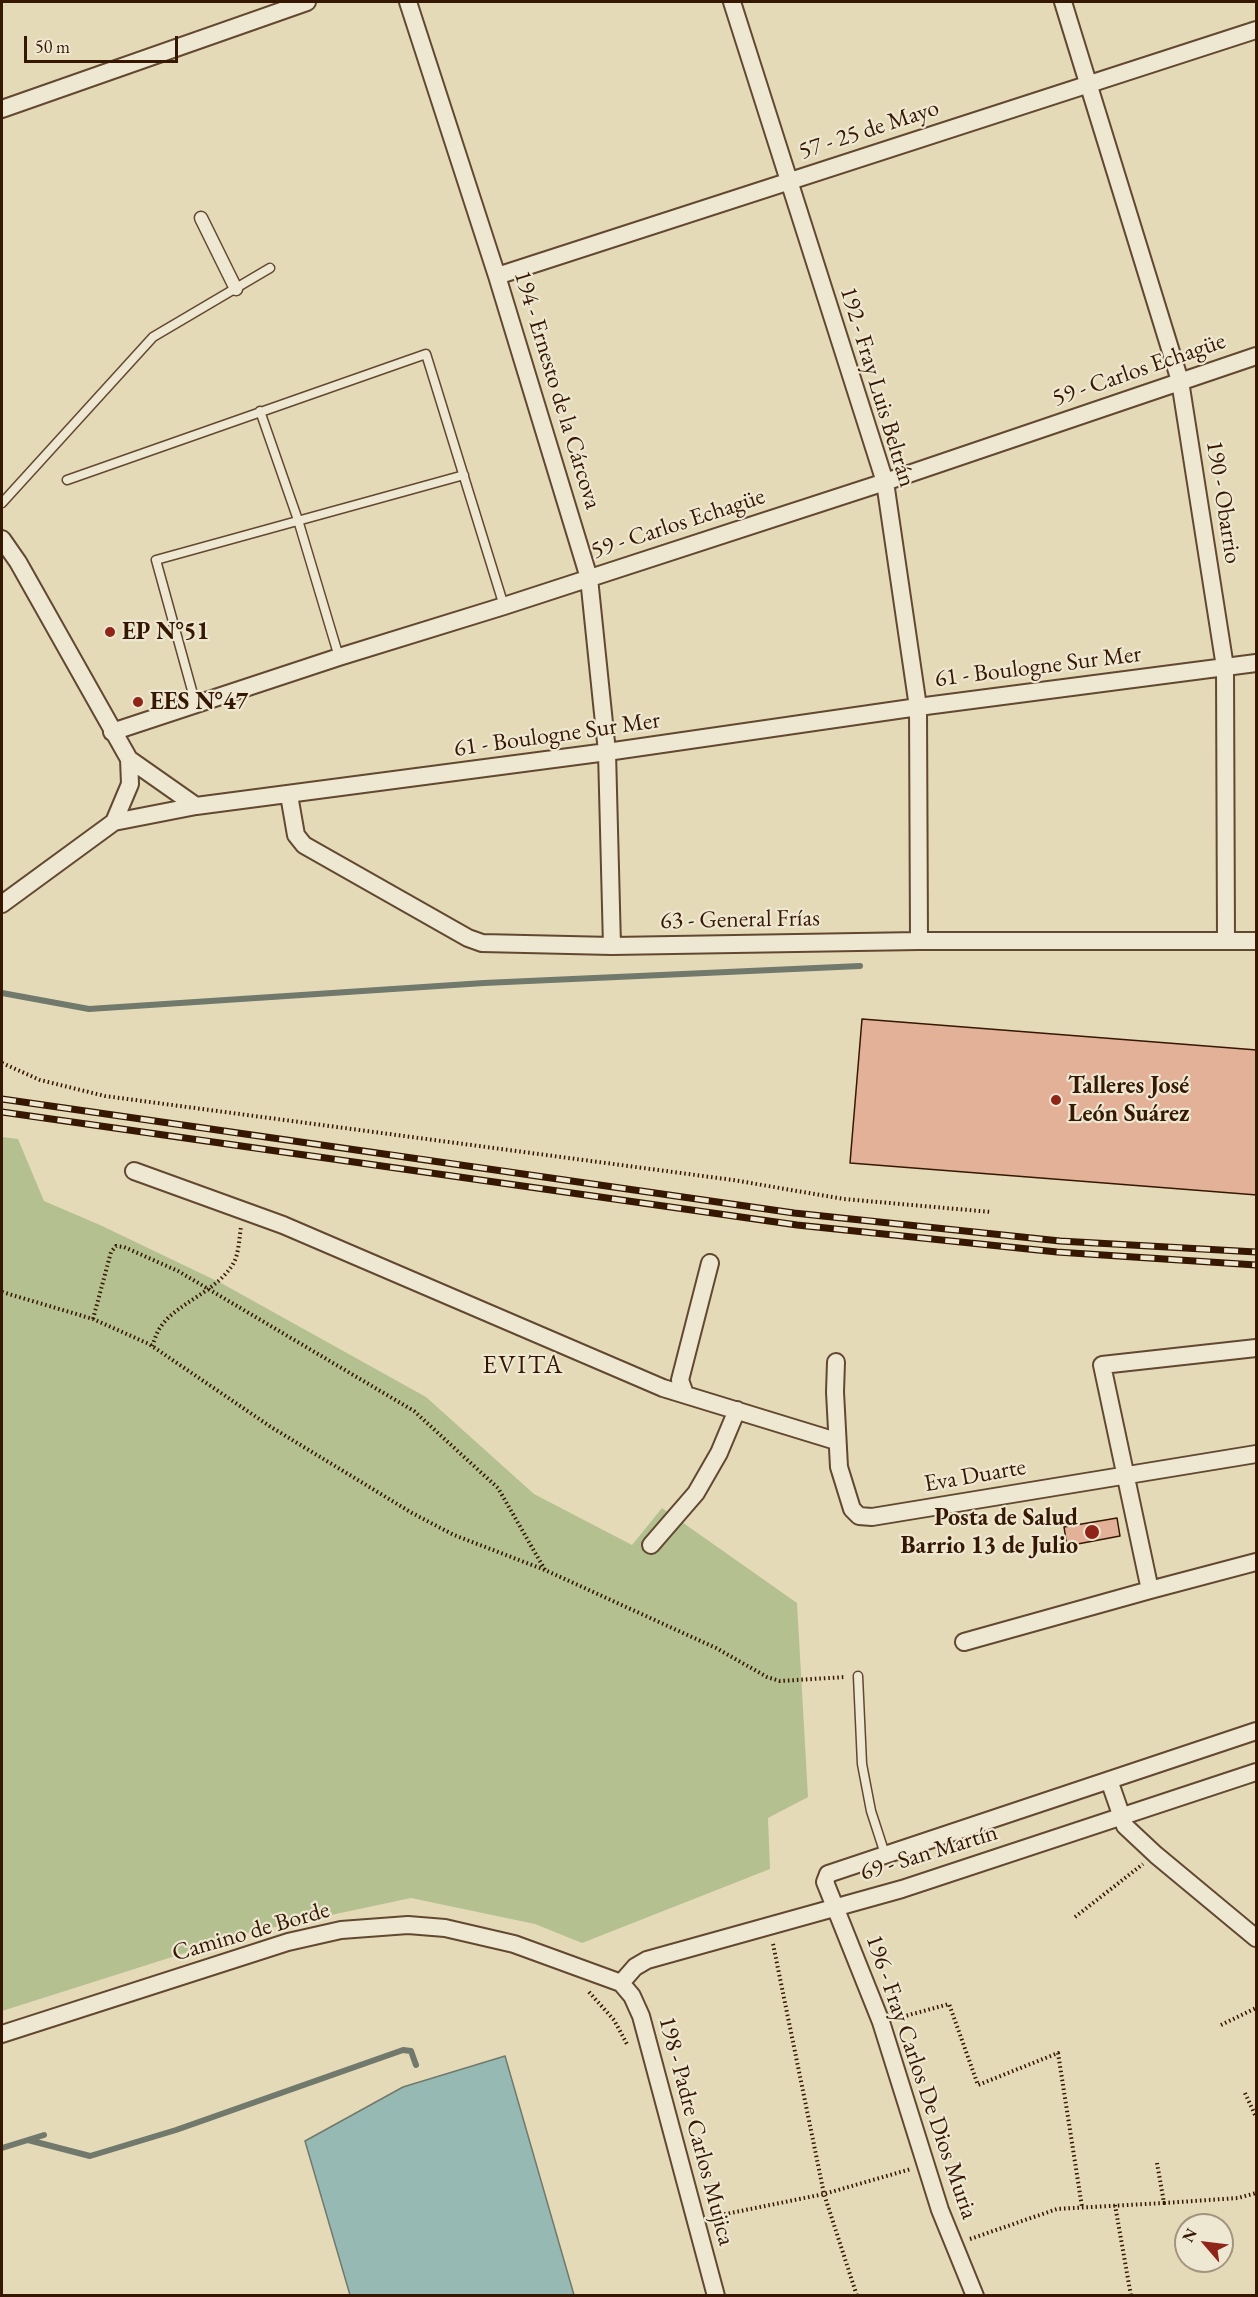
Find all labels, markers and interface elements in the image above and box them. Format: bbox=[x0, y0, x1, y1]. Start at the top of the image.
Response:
scale bar bbox=[27, 24, 182, 62]
text: 50 m bbox=[35, 35, 70, 58]
street label: 57 - 25 de Mayo bbox=[795, 94, 943, 166]
street label: 194 - Ernesto de la Cárcova bbox=[507, 267, 607, 513]
street label: 192 - Fray Luis Beltrán bbox=[833, 283, 921, 491]
street label: 59 - Carlos Echagüe bbox=[1049, 327, 1229, 413]
street label: 190 - Obarrio bbox=[1199, 438, 1247, 566]
street label: 59 - Carlos Echagüe bbox=[587, 482, 769, 566]
place label: EP N°51 bbox=[122, 618, 209, 646]
marker: EP N°51 bbox=[103, 625, 117, 639]
street label: 61 - Boulogne Sur Mer bbox=[933, 640, 1143, 694]
place label: EES N°47 bbox=[150, 688, 248, 716]
marker: EES N°47 bbox=[131, 695, 145, 709]
street label: 61 - Boulogne Sur Mer bbox=[452, 706, 662, 764]
street label: 63 - General Frías bbox=[660, 904, 820, 936]
place label: Talleres José León Suárez bbox=[1068, 1072, 1189, 1128]
marker: Talleres José León Suárez bbox=[1049, 1093, 1063, 1107]
district label: EVITA bbox=[482, 1350, 564, 1382]
street label: Eva Duarte bbox=[922, 1453, 1028, 1499]
place label: Posta de Salud Barrio 13 de Julio bbox=[901, 1504, 1078, 1560]
marker: Posta de Salud Barrio 13 de Julio bbox=[1083, 1523, 1101, 1541]
street label: 69 - San Martín bbox=[857, 1818, 1001, 1888]
street label: Camino de Borde bbox=[169, 1896, 333, 1968]
street label: 196 - Fray Carlos De Dios Muria bbox=[859, 1931, 983, 2223]
street label: 198 - Padre Carlos Mujica bbox=[652, 2013, 740, 2249]
north arrow bbox=[1174, 2213, 1234, 2273]
text: N bbox=[1177, 2225, 1202, 2246]

